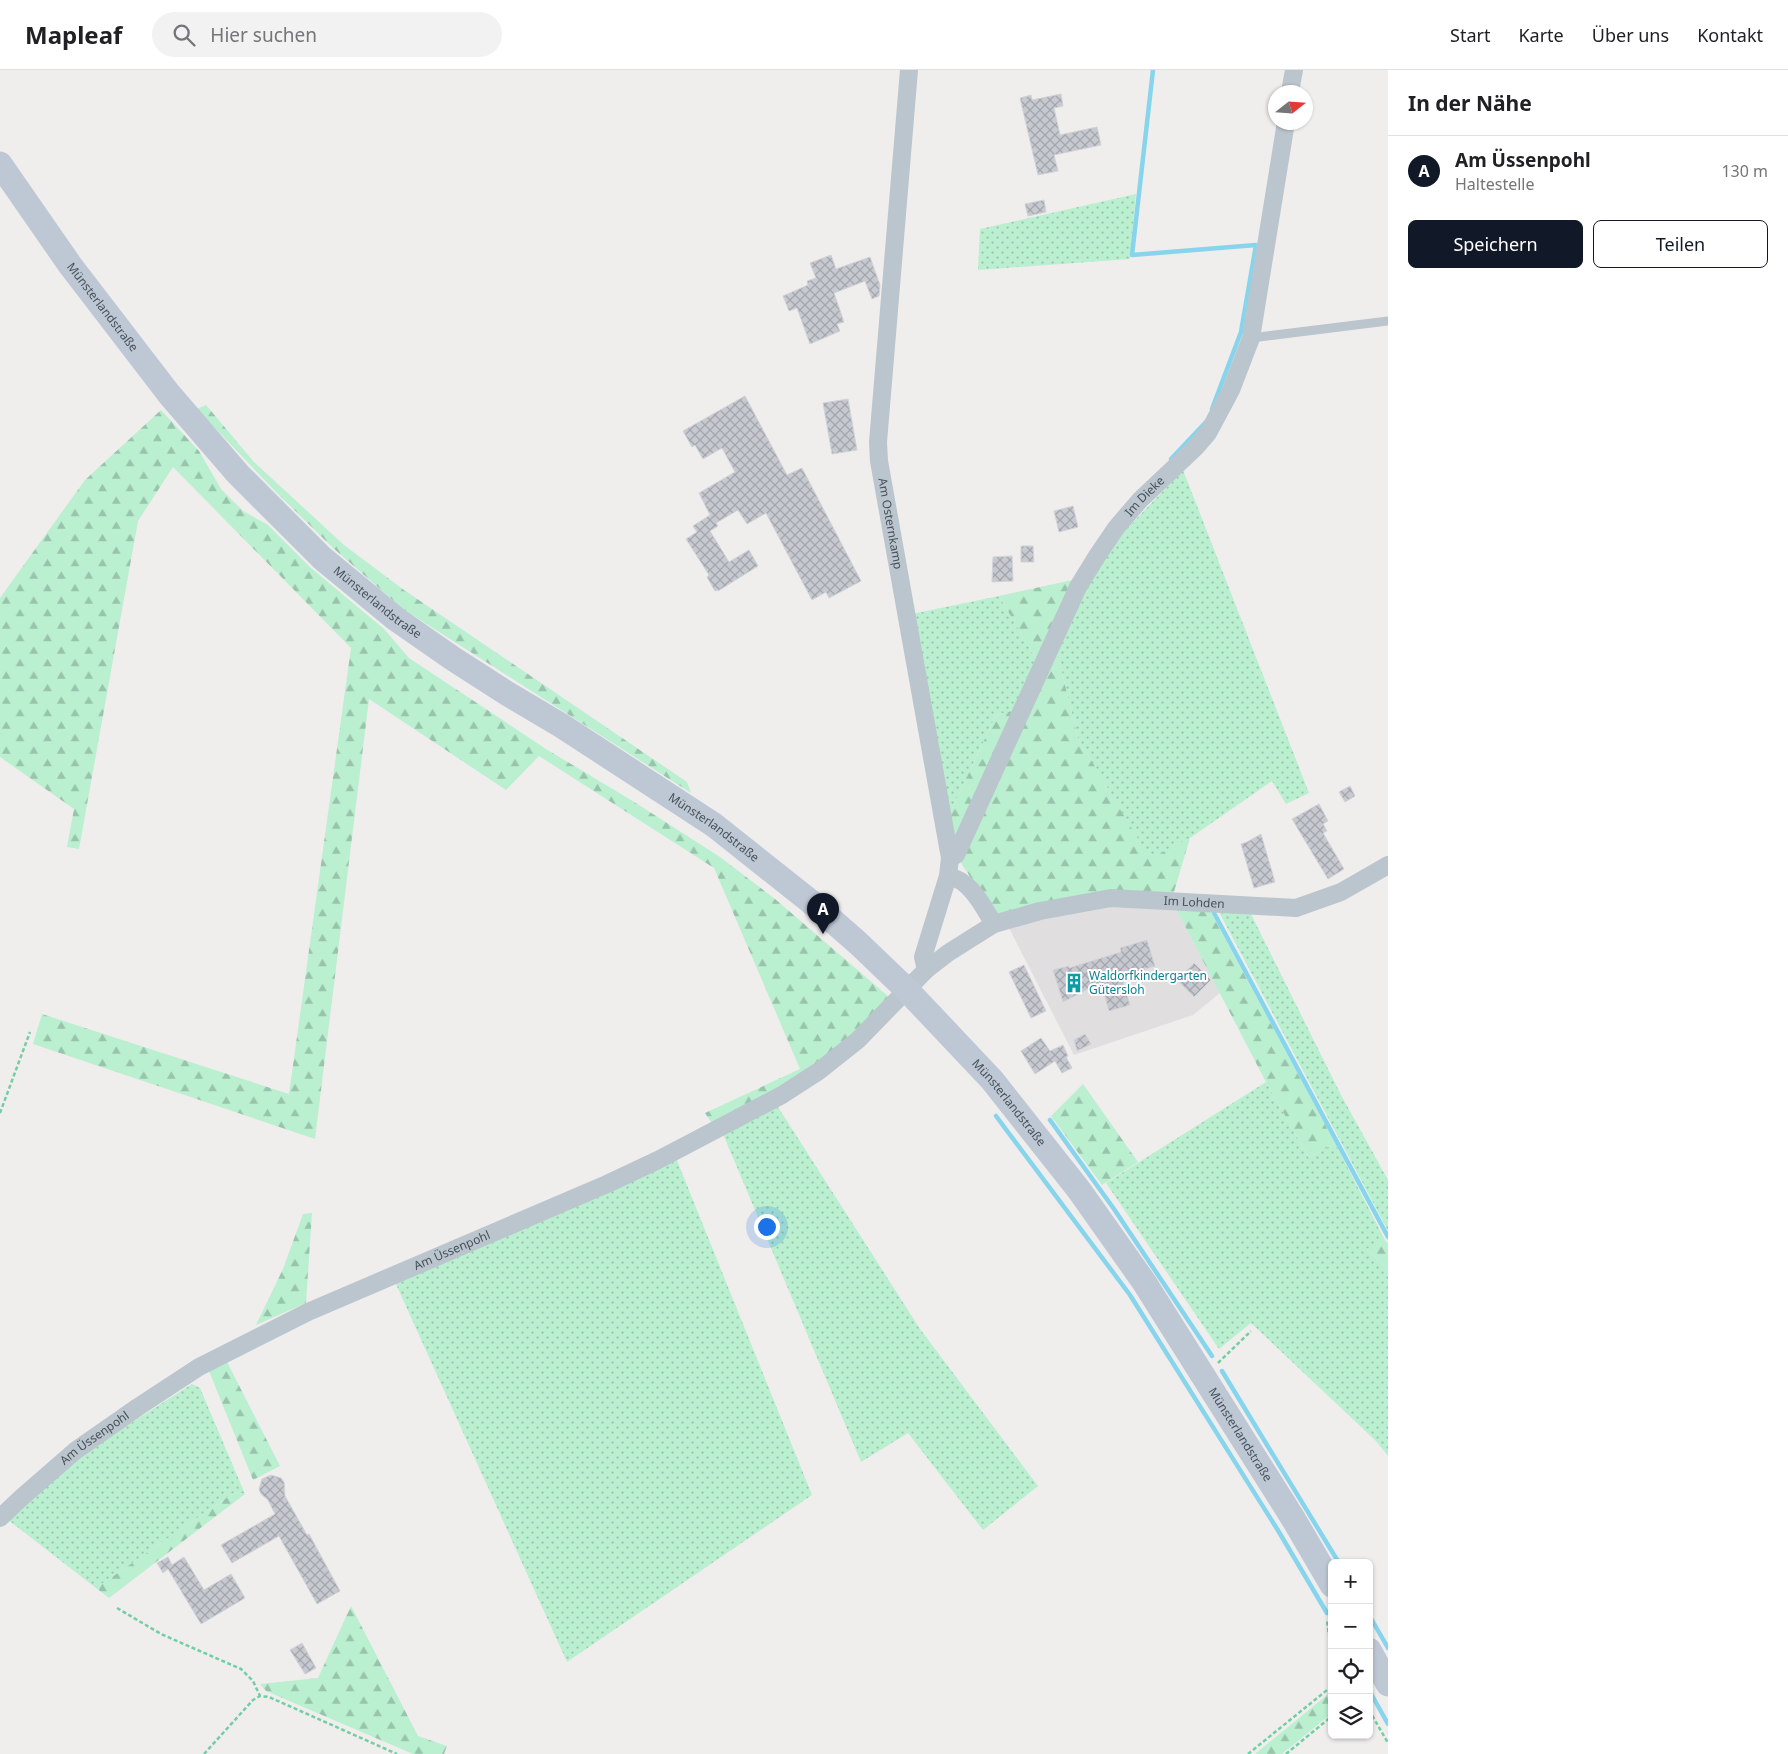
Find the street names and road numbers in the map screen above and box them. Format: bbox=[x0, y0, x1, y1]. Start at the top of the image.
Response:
street label: Münsterlandstraße bbox=[63, 259, 143, 355]
street label: Im Dieke bbox=[1121, 472, 1168, 520]
street label: Am Osternkamp bbox=[874, 477, 907, 571]
street label: Münsterlandstraße bbox=[330, 562, 425, 642]
street label: Münsterlandstraße bbox=[665, 789, 763, 866]
street label: Im Lohden bbox=[1163, 892, 1225, 912]
street label: Münsterlandstraße bbox=[968, 1055, 1050, 1150]
street label: Am Üssenpohl bbox=[411, 1226, 493, 1274]
street label: Münsterlandstraße bbox=[1205, 1384, 1277, 1485]
street label: Am Üssenpohl bbox=[56, 1407, 132, 1468]

